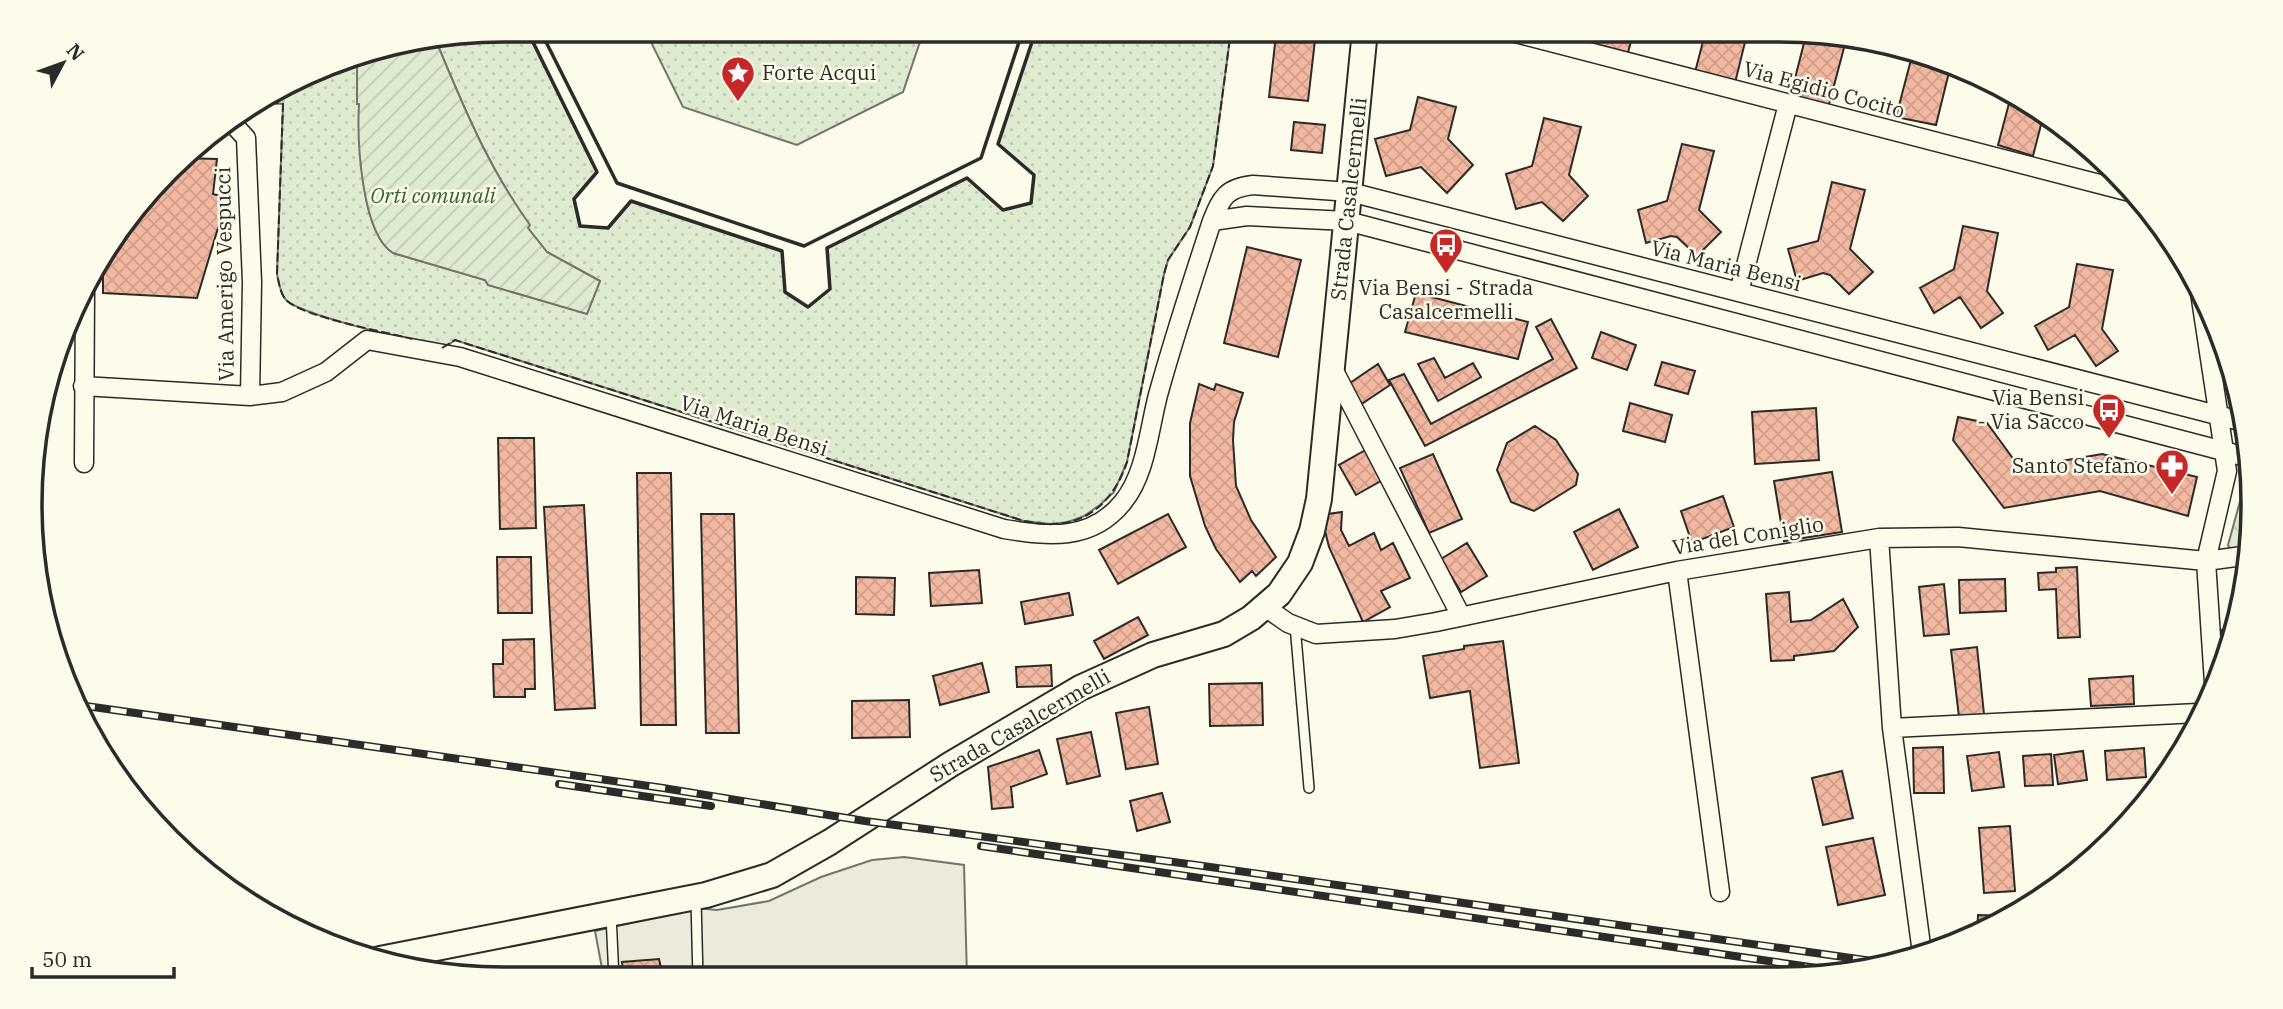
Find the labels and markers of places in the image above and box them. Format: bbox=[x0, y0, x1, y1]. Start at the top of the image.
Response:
place icon: Forte Acqui bbox=[719, 54, 757, 103]
place label: Forte Acqui bbox=[762, 58, 876, 86]
bus stop icon: Via Bensi - Strada Casalcermelli bbox=[1427, 226, 1465, 275]
place label: Via Bensi - Strada Casalcermelli bbox=[1359, 273, 1533, 325]
place label: Via Bensi - Via Sacco bbox=[1977, 383, 2084, 435]
bus stop icon: Via Bensi - Via Sacco bbox=[2090, 391, 2128, 440]
pharmacy icon: Santo Stefano bbox=[2153, 447, 2191, 496]
place label: Santo Stefano bbox=[2012, 451, 2148, 479]

